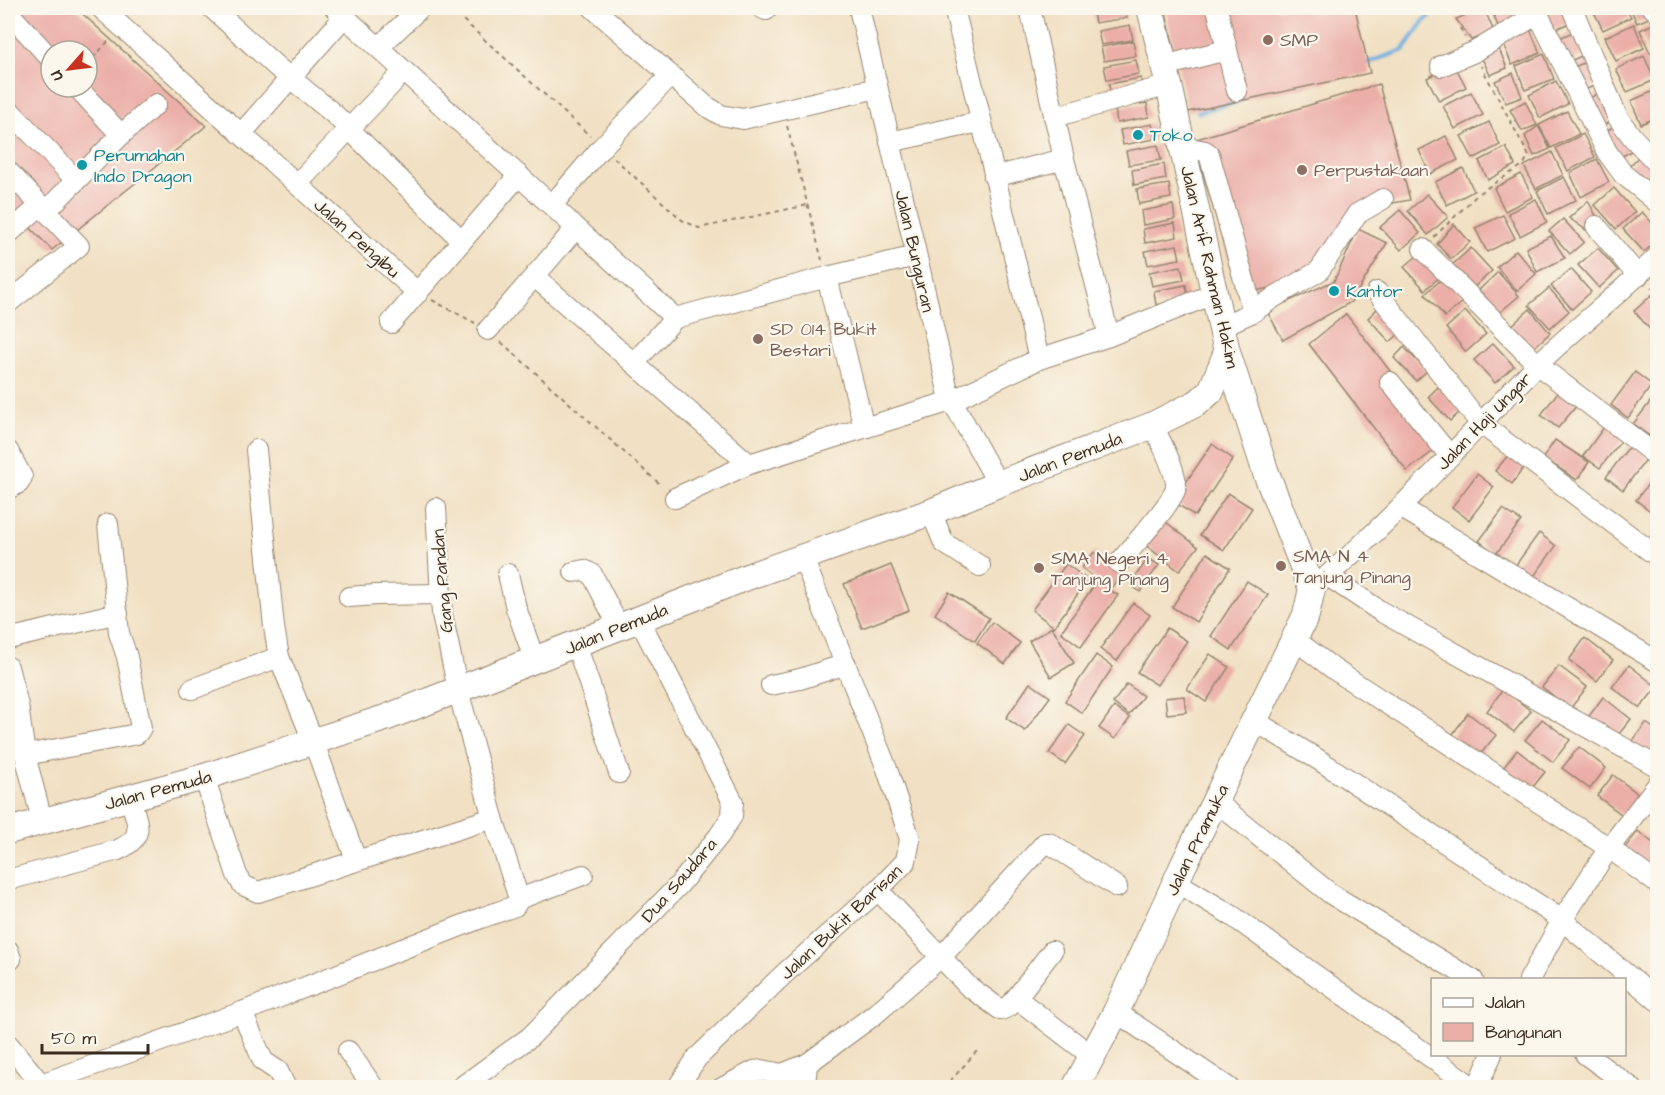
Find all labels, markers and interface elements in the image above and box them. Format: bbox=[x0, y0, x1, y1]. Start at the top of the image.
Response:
place label: SMP bbox=[1280, 28, 1318, 53]
marker: SMP bbox=[1261, 33, 1275, 47]
north arrow bbox=[39, 39, 99, 99]
text: U bbox=[45, 66, 68, 85]
place label: Toko bbox=[1150, 123, 1193, 148]
marker: Toko bbox=[1131, 128, 1145, 142]
place label: Perumahan Indo Dragon bbox=[94, 143, 191, 190]
marker: Perumahan Indo Dragon bbox=[75, 158, 89, 172]
place label: Perpustakaan bbox=[1314, 158, 1428, 183]
street label: Jalan Arif Rahman Hakim bbox=[1174, 163, 1245, 371]
marker: Perpustakaan bbox=[1295, 163, 1309, 177]
street label: Jalan Bunguran bbox=[887, 188, 941, 315]
street label: Jalan Pengibu bbox=[307, 193, 405, 285]
place label: Kantor bbox=[1346, 279, 1402, 304]
marker: Kantor bbox=[1327, 284, 1341, 298]
place label: SD 014 Bukit Bestari bbox=[770, 317, 877, 363]
marker: SD 014 Bukit Bestari bbox=[751, 332, 765, 346]
street label: Jalan Haji Ungar bbox=[1431, 367, 1538, 477]
street label: Jalan Pemuda bbox=[1015, 426, 1126, 489]
street label: Gang Pandan bbox=[426, 528, 460, 634]
place label: SMA N 4 Tanjung Pinang bbox=[1293, 544, 1411, 591]
place label: SMA Negeri 4 Tanjung Pinang bbox=[1051, 546, 1169, 593]
marker: SMA N 4 Tanjung Pinang bbox=[1274, 559, 1288, 573]
marker: SMA Negeri 4 Tanjung Pinang bbox=[1032, 561, 1046, 575]
street label: Jalan Pemuda bbox=[561, 597, 672, 662]
street label: Jalan Pemuda bbox=[102, 764, 214, 817]
street label: Jalan Pramuka bbox=[1160, 780, 1235, 900]
street label: Dua Saudara bbox=[636, 833, 723, 928]
street label: Jalan Bukit Barisan bbox=[775, 859, 908, 986]
legend bbox=[1431, 978, 1626, 1056]
text: Jalan bbox=[1485, 990, 1525, 1015]
scale bar bbox=[42, 1017, 148, 1055]
text: Bangunan bbox=[1485, 1020, 1562, 1046]
text: 50 m bbox=[51, 1026, 96, 1051]

